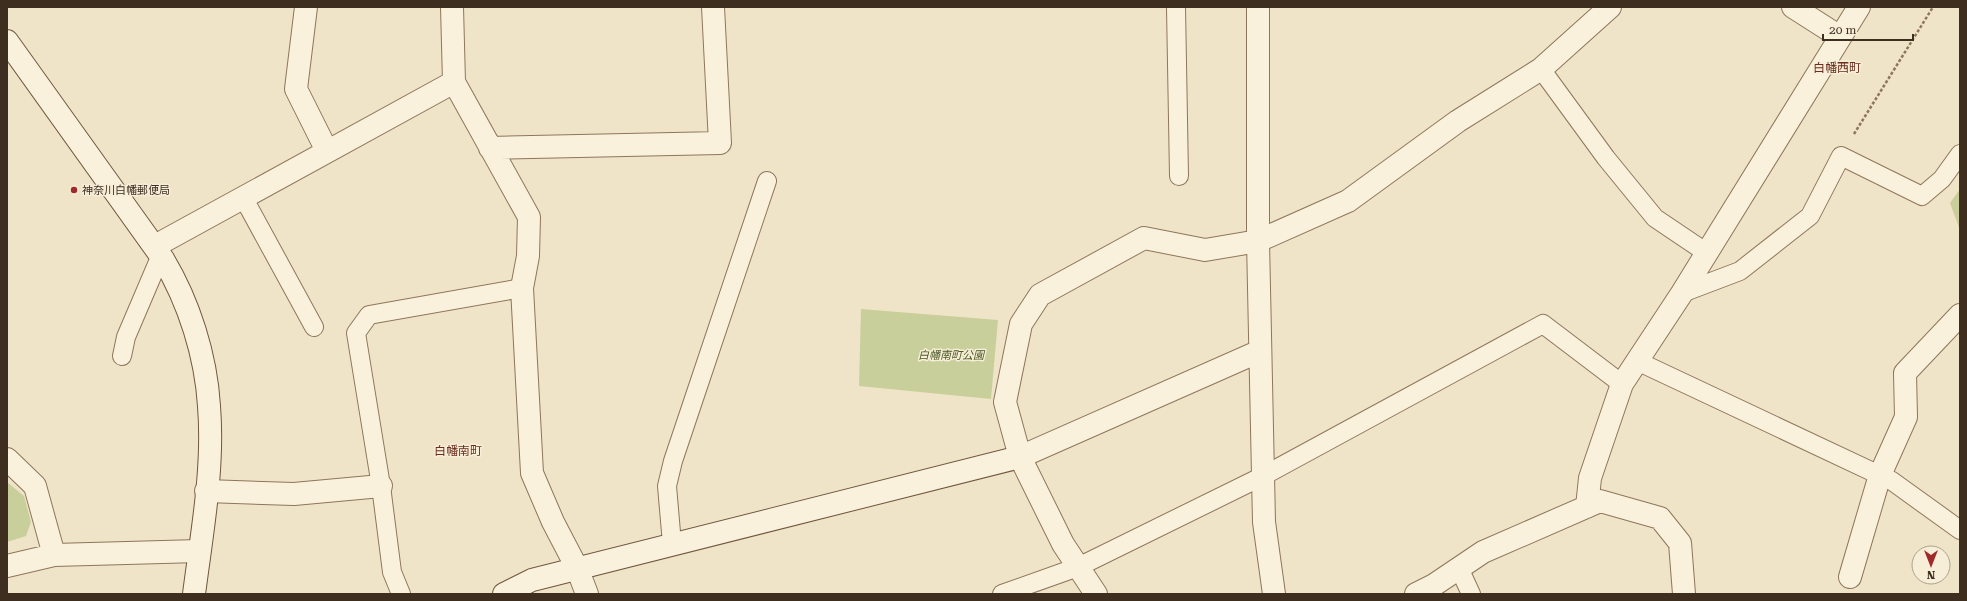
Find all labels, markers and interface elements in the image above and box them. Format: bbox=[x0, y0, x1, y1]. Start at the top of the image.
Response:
scale bar bbox=[1823, 16, 1913, 42]
text: 20 m bbox=[1829, 23, 1856, 37]
district label: 白幡西町 bbox=[1813, 61, 1861, 75]
place label: 神奈川白幡郵便局 bbox=[82, 184, 170, 197]
marker: 神奈川白幡郵便局 bbox=[69, 185, 79, 195]
park label: 白幡南町公園 bbox=[918, 349, 986, 362]
district label: 白幡南町 bbox=[434, 444, 482, 458]
north arrow bbox=[1911, 545, 1951, 585]
text: N bbox=[1926, 568, 1935, 581]

